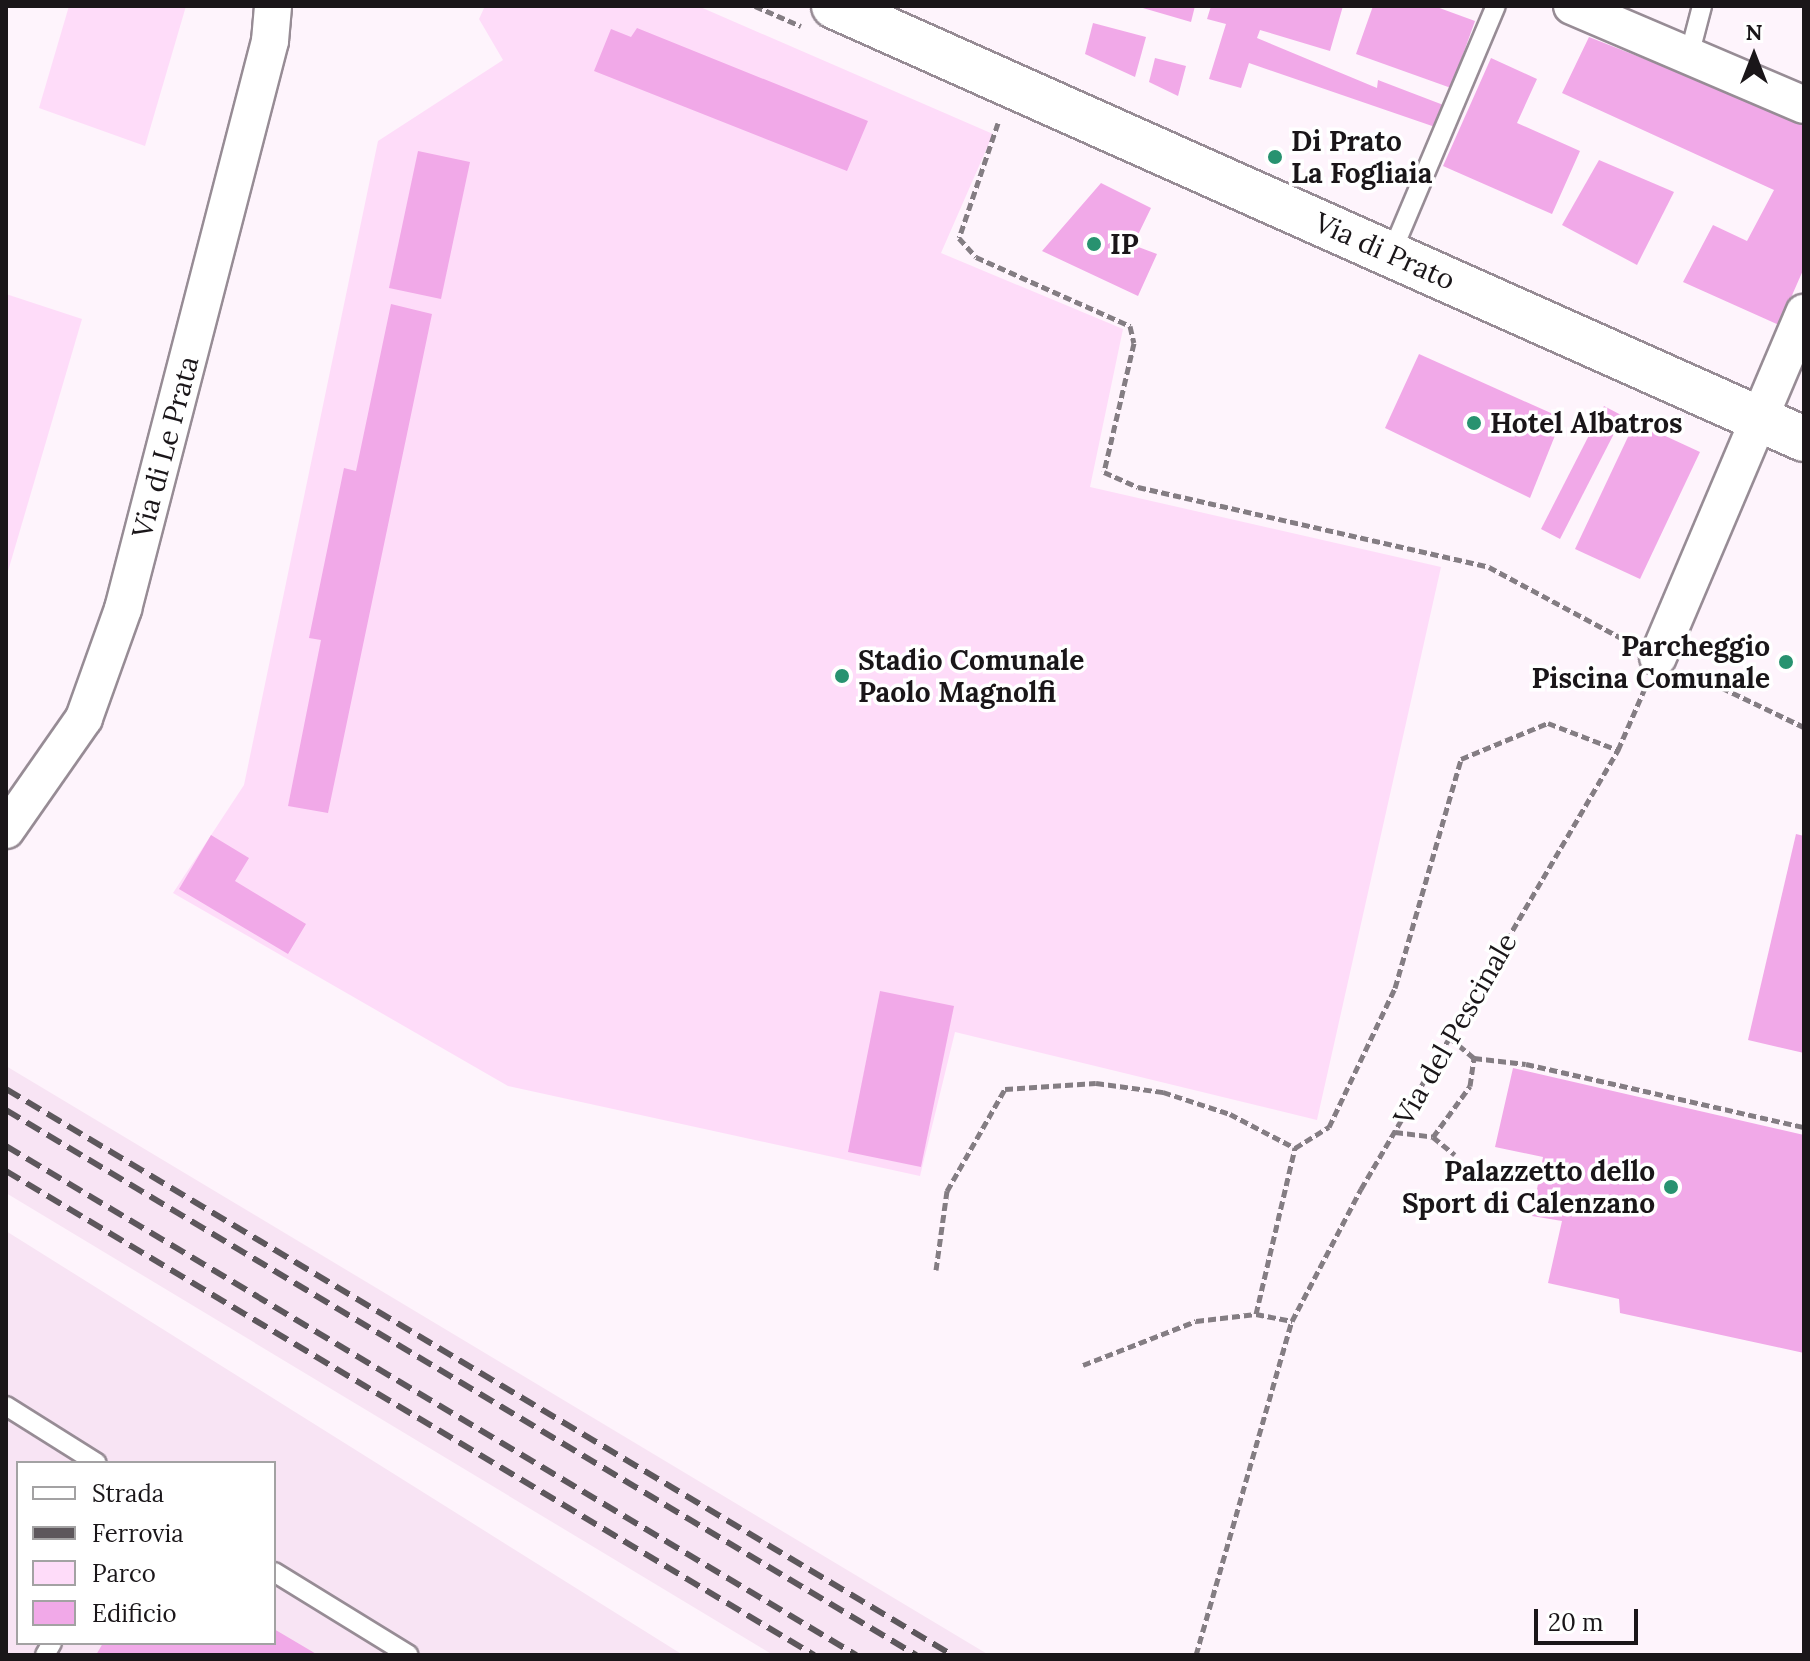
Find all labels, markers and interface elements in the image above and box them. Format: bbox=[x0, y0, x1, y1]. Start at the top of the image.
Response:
north arrow bbox=[1714, 16, 1794, 96]
text: N bbox=[1745, 18, 1763, 46]
place label: Di Prato La Fogliaia bbox=[1291, 124, 1432, 190]
marker: Di Prato La Fogliaia bbox=[1266, 148, 1284, 166]
street label: Via di Prato bbox=[1310, 205, 1460, 297]
place label: IP bbox=[1110, 227, 1139, 261]
marker: IP bbox=[1085, 235, 1103, 253]
street label: Via di Le Prata bbox=[125, 352, 205, 542]
place label: Hotel Albatros bbox=[1490, 406, 1683, 440]
marker: Hotel Albatros bbox=[1465, 414, 1483, 432]
place label: Parcheggio Piscina Comunale bbox=[1531, 629, 1770, 695]
place label: Stadio Comunale Paolo Magnolfi bbox=[858, 643, 1084, 709]
marker: Parcheggio Piscina Comunale bbox=[1777, 653, 1795, 671]
marker: Stadio Comunale Paolo Magnolfi bbox=[833, 667, 851, 685]
street label: Via del Pescinale bbox=[1386, 927, 1524, 1131]
place label: Palazzetto dello Sport di Calenzano bbox=[1402, 1154, 1655, 1220]
marker: Palazzetto dello Sport di Calenzano bbox=[1662, 1178, 1680, 1196]
legend bbox=[16, 1461, 276, 1645]
text: Strada bbox=[92, 1478, 164, 1509]
text: Ferrovia bbox=[92, 1518, 184, 1549]
text: Parco bbox=[92, 1558, 156, 1589]
scale bar bbox=[1538, 1593, 1642, 1643]
text: Edificio bbox=[92, 1598, 177, 1629]
text: 20 m bbox=[1548, 1607, 1604, 1638]

